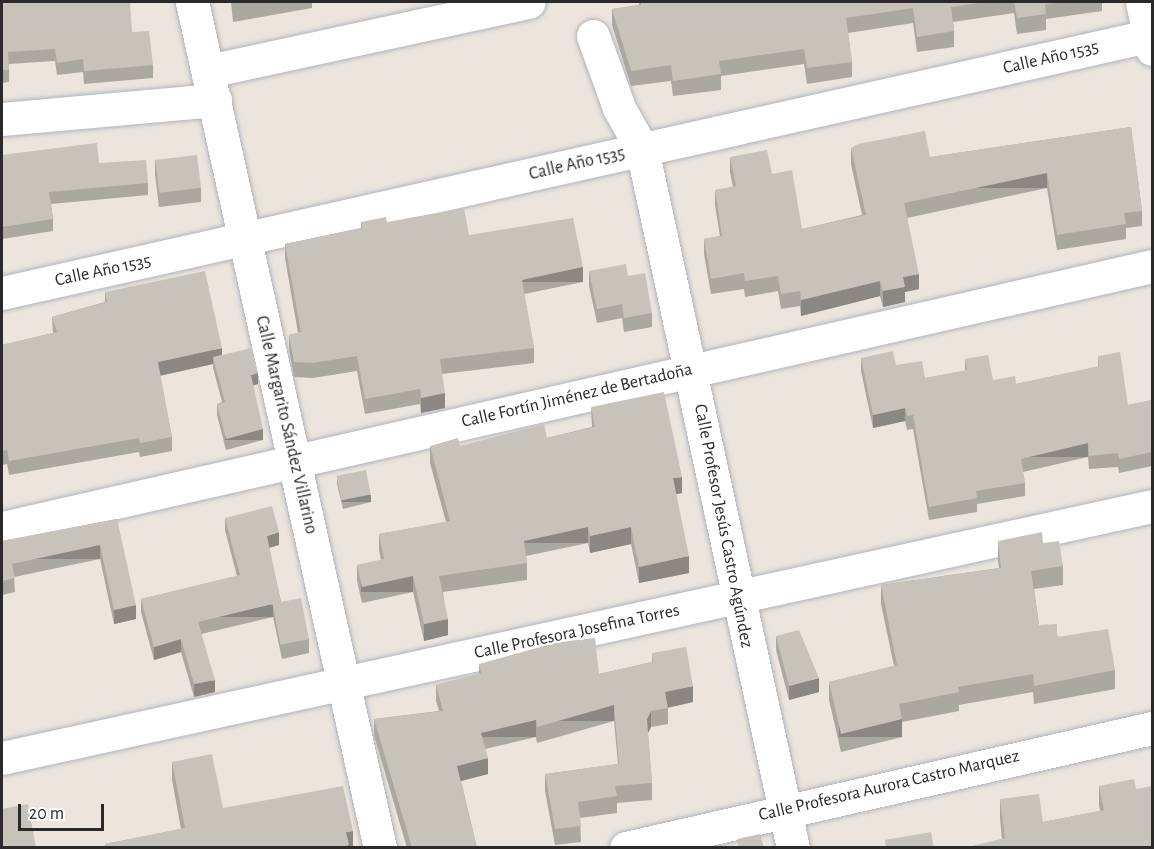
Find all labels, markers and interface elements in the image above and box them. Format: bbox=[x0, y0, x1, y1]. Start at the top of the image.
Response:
street label: Calle Año 1535 bbox=[1001, 36, 1101, 80]
street label: Calle Año 1535 bbox=[527, 142, 627, 186]
street label: Calle Año 1535 bbox=[53, 250, 153, 292]
street label: Calle Margarito Sández Villarino bbox=[250, 314, 322, 536]
street label: Calle Fortín Jiménez de Bertadoña bbox=[459, 359, 695, 433]
street label: Calle Profesor Jesús Castro Agúndez bbox=[689, 402, 757, 650]
street label: Calle Profesora Josefina Torres bbox=[472, 600, 682, 664]
street label: Calle Profesora Aurora Castro Marquez bbox=[756, 745, 1022, 827]
scale bar bbox=[21, 792, 106, 830]
text: 20 m bbox=[29, 805, 64, 823]

